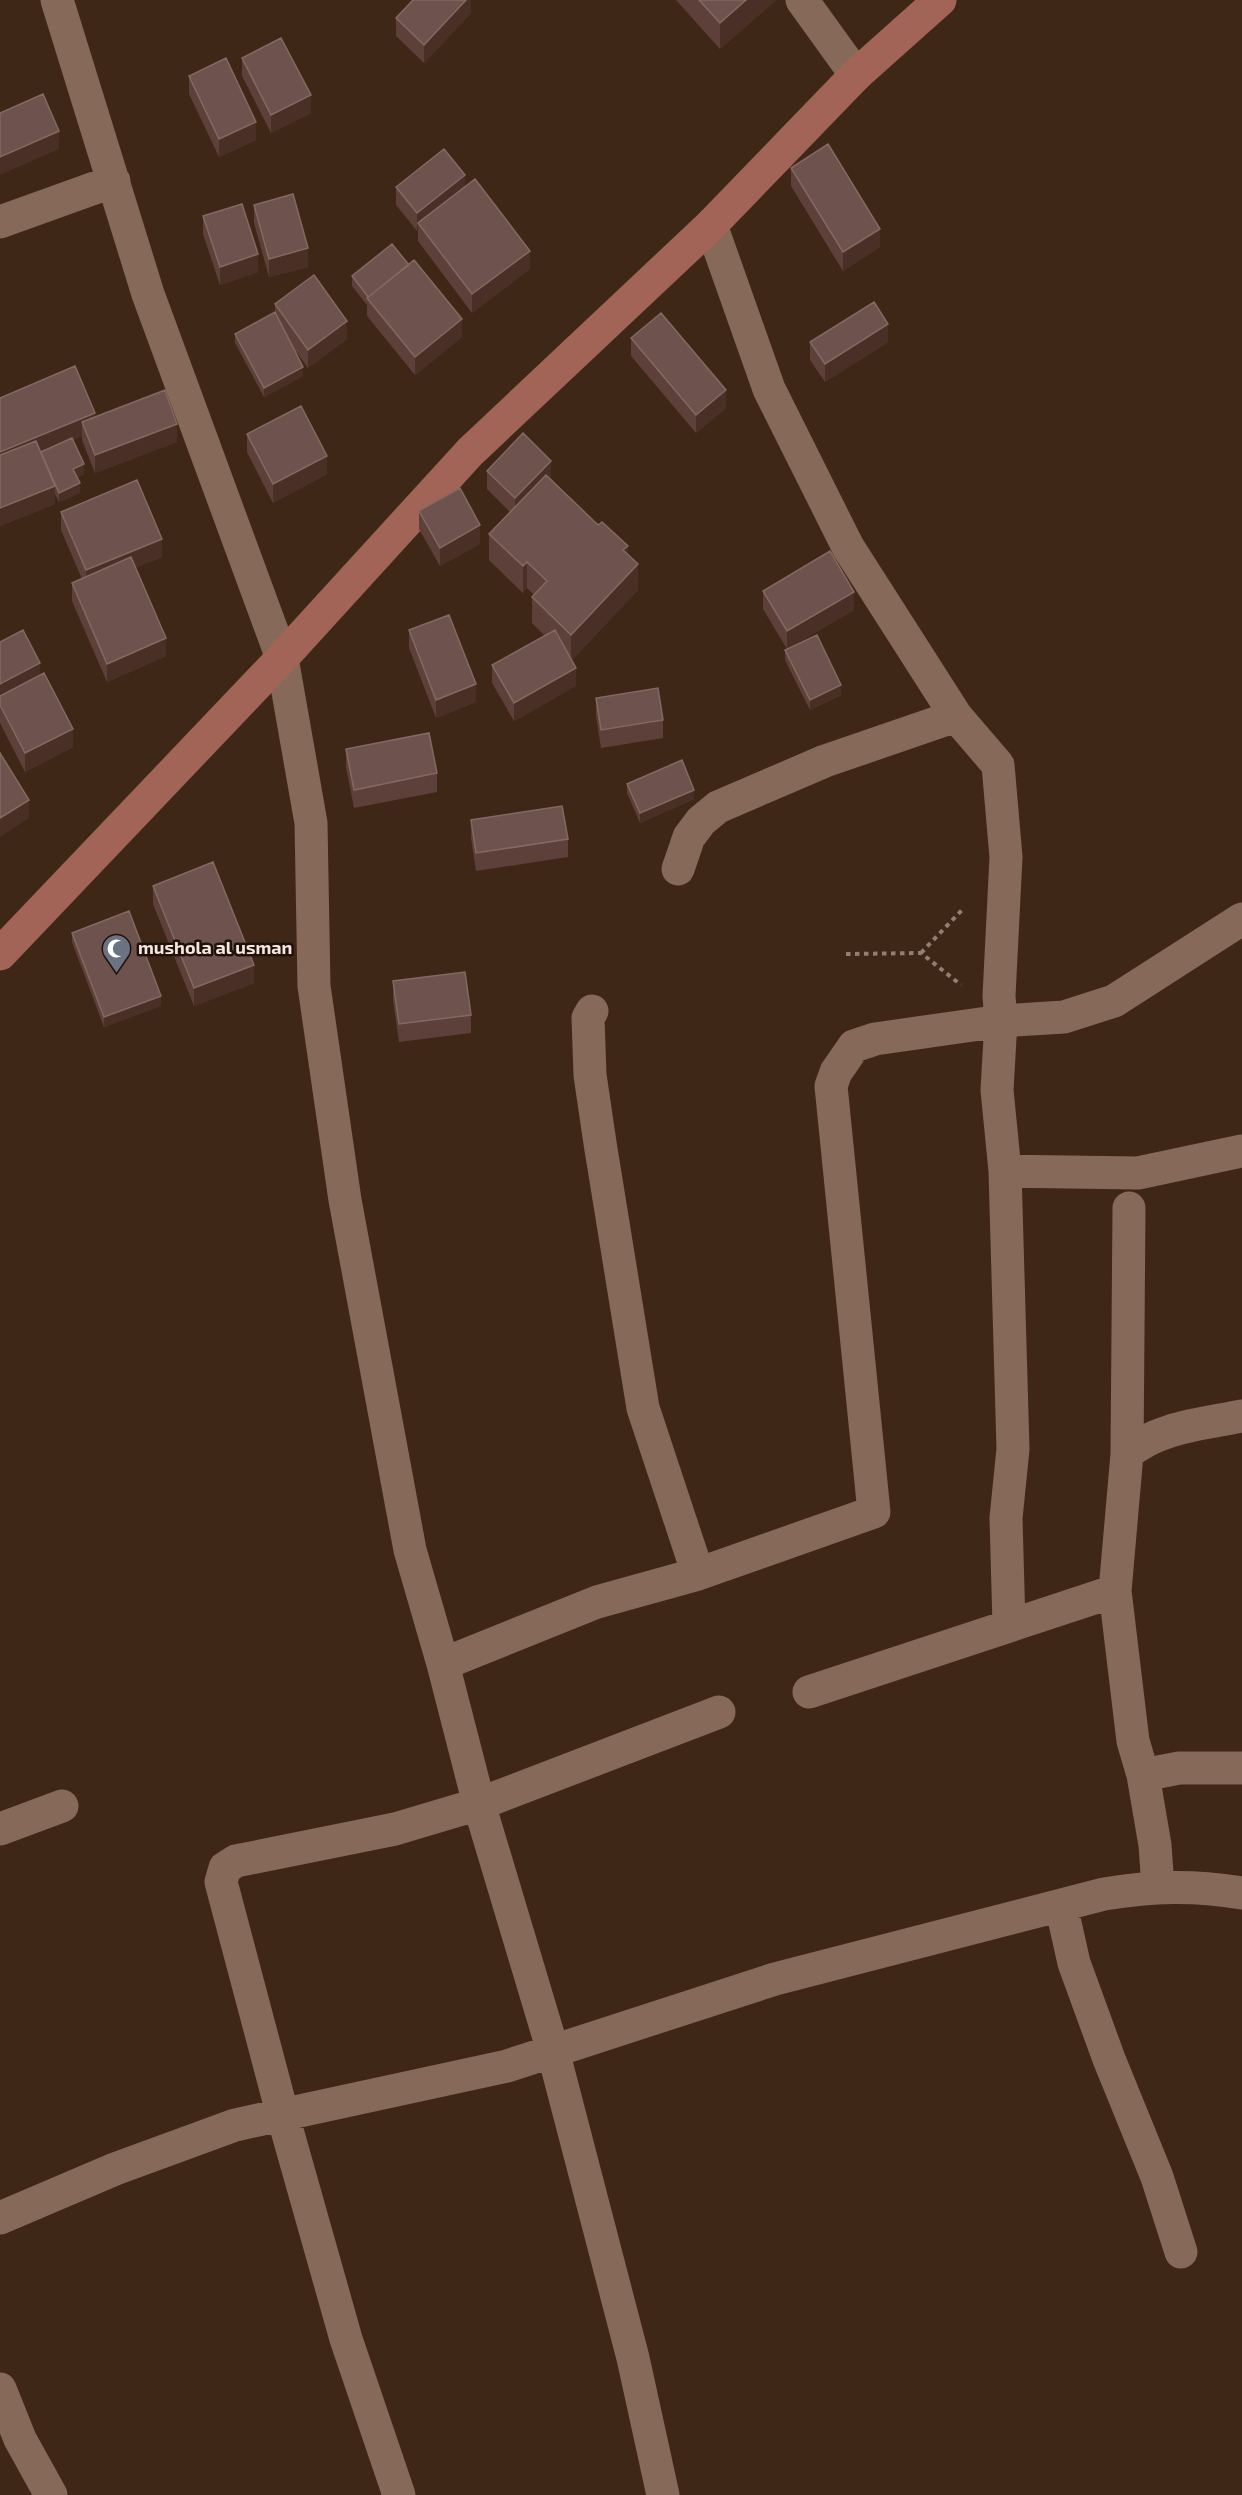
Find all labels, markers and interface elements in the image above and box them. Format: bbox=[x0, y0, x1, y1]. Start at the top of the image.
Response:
mosque icon: mushola al usman bbox=[101, 932, 133, 974]
place label: mushola al usman bbox=[138, 936, 292, 958]

